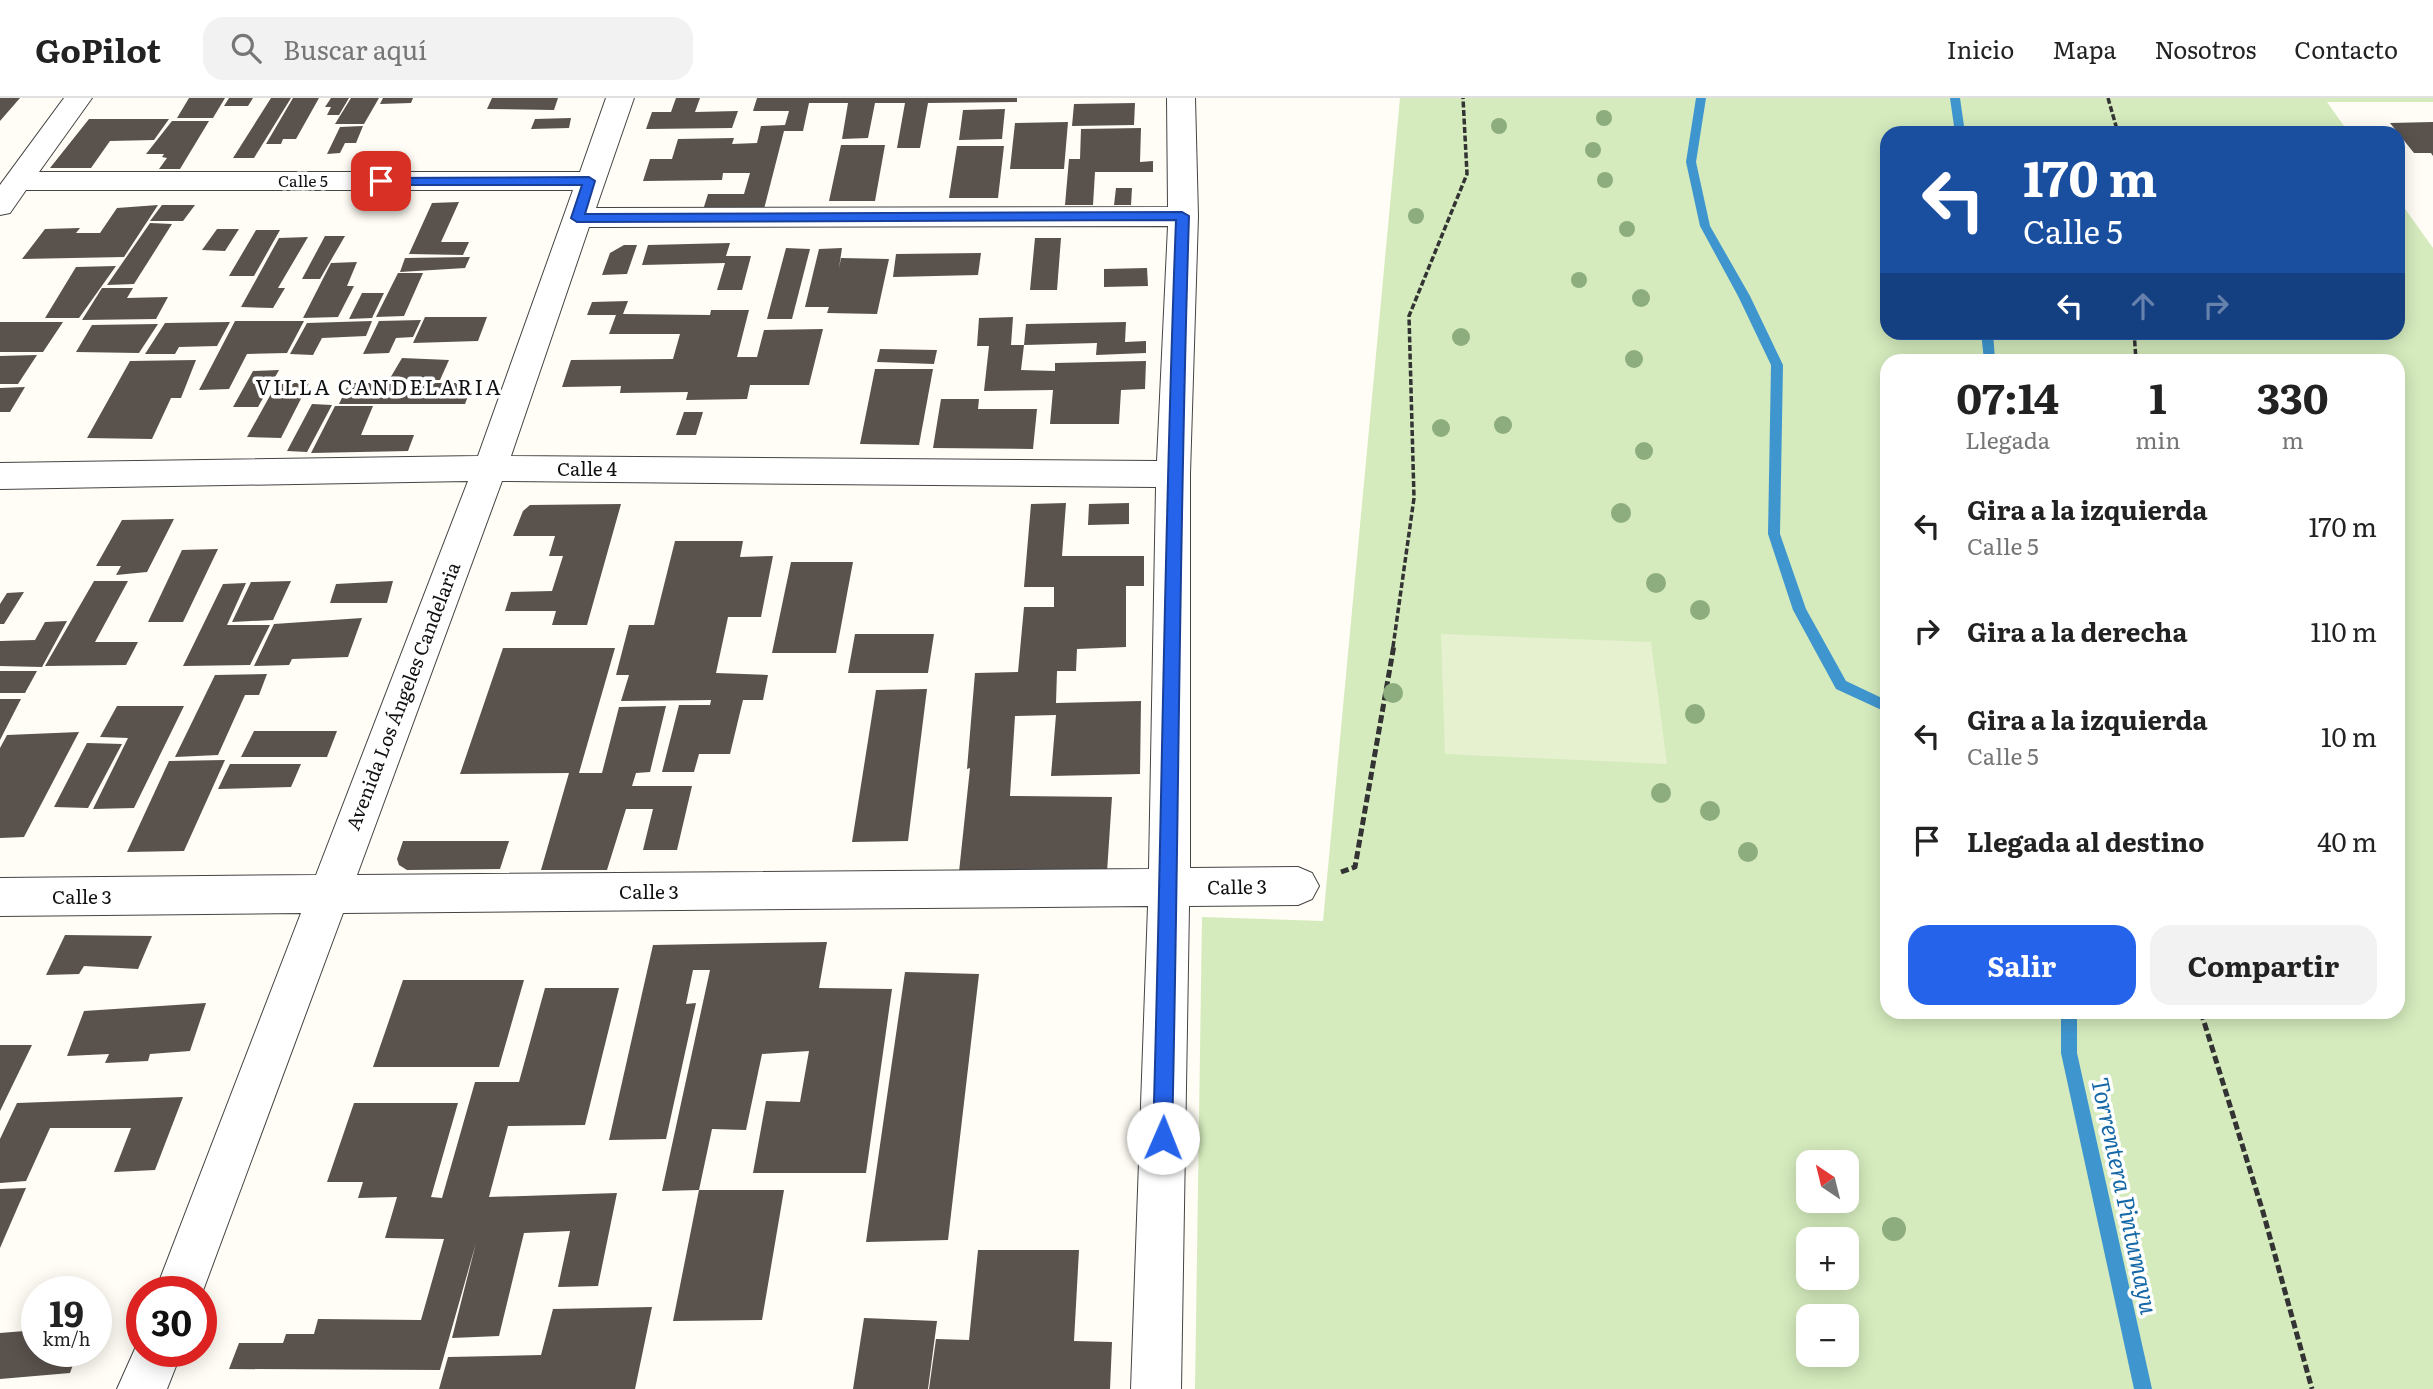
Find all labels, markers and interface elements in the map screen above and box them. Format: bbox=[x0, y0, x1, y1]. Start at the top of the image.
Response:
search box bbox=[203, 17, 693, 80]
text: GoPilot bbox=[35, 24, 161, 73]
icon: search bbox=[227, 29, 265, 67]
text: Buscar aquí bbox=[283, 29, 427, 68]
text: Inicio bbox=[1947, 31, 2014, 66]
text: Mapa bbox=[2052, 31, 2116, 66]
text: Nosotros bbox=[2154, 31, 2256, 66]
text: Contacto bbox=[2294, 31, 2398, 66]
text: 170 m bbox=[2023, 139, 2157, 212]
pin bbox=[351, 151, 411, 211]
icon: left bbox=[1908, 154, 1999, 245]
icon: arrive bbox=[362, 162, 400, 200]
street label: Calle 5 bbox=[278, 168, 328, 192]
text: Calle 5 bbox=[2023, 206, 2123, 254]
icon: left bbox=[2051, 287, 2089, 325]
icon: ahead bbox=[2124, 287, 2162, 325]
icon: right bbox=[2197, 287, 2235, 325]
text: 07:14 bbox=[1956, 365, 2059, 427]
text: 1 bbox=[2149, 365, 2167, 427]
text: 330 bbox=[2257, 365, 2329, 427]
district label: VILLA CANDELARIA bbox=[255, 370, 503, 401]
text: Llegada bbox=[1965, 422, 2050, 456]
text: min bbox=[2135, 422, 2181, 456]
text: m bbox=[2282, 422, 2304, 456]
street label: Calle 4 bbox=[557, 454, 618, 482]
text: Gira a la izquierda bbox=[1967, 489, 2208, 528]
text: 170 m bbox=[2309, 506, 2377, 545]
icon: left bbox=[1908, 507, 1946, 545]
text: Calle 5 bbox=[1967, 528, 2039, 562]
street label: Avenida Los Ángeles Candelaria bbox=[338, 557, 467, 834]
text: Gira a la derecha bbox=[1967, 611, 2187, 650]
text: 110 m bbox=[2310, 611, 2377, 650]
icon: right bbox=[1908, 612, 1946, 650]
text: Gira a la izquierda bbox=[1967, 699, 2208, 738]
text: 10 m bbox=[2321, 716, 2377, 755]
icon: left bbox=[1908, 717, 1946, 755]
text: Calle 5 bbox=[1967, 738, 2039, 772]
text: Llegada al destino bbox=[1967, 821, 2204, 860]
text: 40 m bbox=[2317, 821, 2377, 860]
icon: arrive bbox=[1908, 822, 1946, 860]
street label: Calle 3 bbox=[1207, 871, 1267, 901]
street label: Calle 3 bbox=[619, 877, 679, 905]
street label: Calle 3 bbox=[52, 882, 112, 910]
button: Salir bbox=[1908, 925, 2136, 1005]
button: Compartir bbox=[2150, 925, 2377, 1005]
water label: Torrentera Pintumayu bbox=[2084, 1074, 2169, 1318]
position arrow bbox=[1126, 1101, 1200, 1175]
north arrow bbox=[1796, 1150, 1858, 1213]
map controls bbox=[1796, 1150, 1859, 1367]
button: + bbox=[1796, 1227, 1859, 1290]
speed limit sign: 30 bbox=[126, 1276, 217, 1367]
text: 19 bbox=[49, 1286, 84, 1338]
button: − bbox=[1796, 1304, 1859, 1367]
text: km/h bbox=[43, 1325, 90, 1352]

